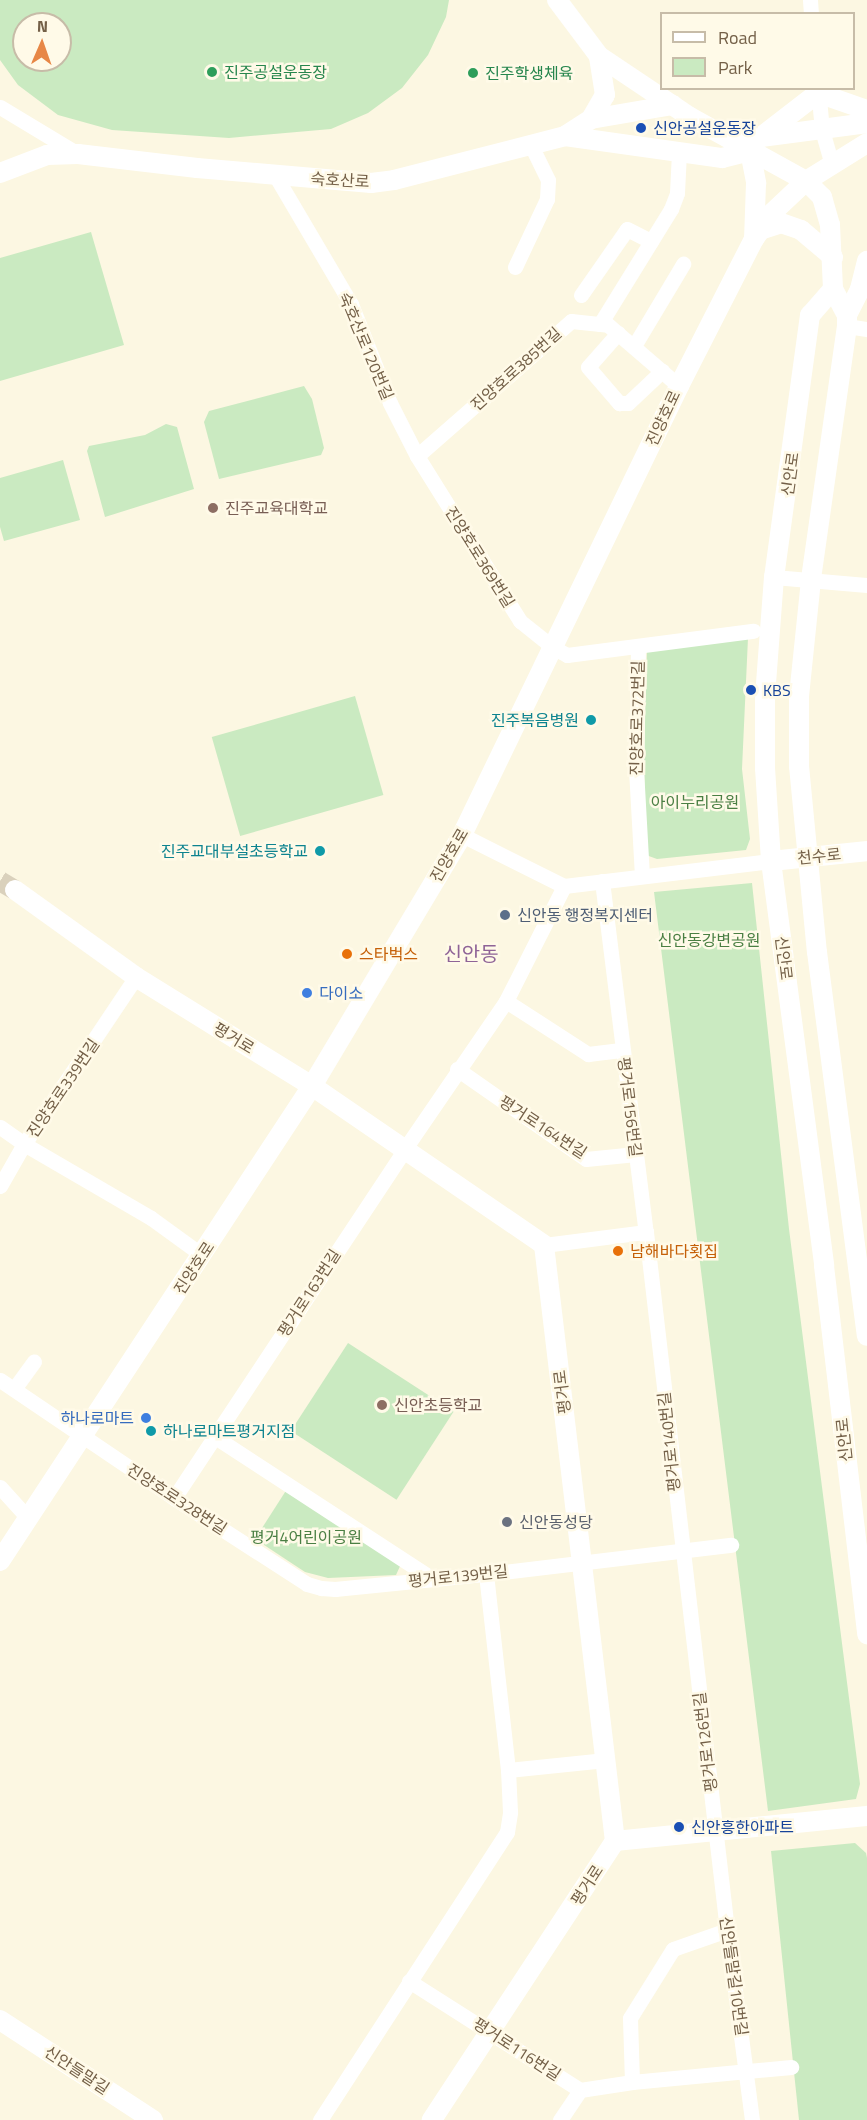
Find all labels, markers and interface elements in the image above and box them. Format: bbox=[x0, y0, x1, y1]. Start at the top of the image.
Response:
north arrow bbox=[12, 12, 72, 72]
legend bbox=[660, 12, 855, 90]
text: N bbox=[37, 14, 49, 38]
text: Road bbox=[718, 24, 757, 51]
text: Park bbox=[718, 54, 752, 81]
place label: 진주공설운동장 bbox=[224, 62, 327, 82]
place label: 진주학생체육 bbox=[485, 63, 573, 83]
marker: 진주공설운동장 bbox=[205, 65, 219, 79]
marker: 진주학생체육 bbox=[466, 66, 480, 80]
place label: 신안공설운동장 bbox=[653, 118, 756, 138]
marker: 신안공설운동장 bbox=[634, 121, 648, 135]
street label: 숙호산로 bbox=[310, 169, 370, 191]
street label: 숙호산로120번길 bbox=[335, 289, 397, 403]
street label: 진양호로385번길 bbox=[467, 323, 565, 415]
street label: 진양호로 bbox=[642, 387, 684, 449]
street label: 신안로 bbox=[777, 451, 803, 497]
place label: 진주교육대학교 bbox=[225, 498, 328, 518]
marker: 진주교육대학교 bbox=[206, 501, 220, 515]
street label: 진양호로369번길 bbox=[441, 503, 519, 611]
street label: 진양호로372번길 bbox=[626, 660, 648, 776]
place label: KBS bbox=[763, 680, 791, 700]
marker: KBS bbox=[744, 683, 758, 697]
place label: 진주복음병원 bbox=[491, 710, 579, 730]
marker: 진주복음병원 bbox=[584, 713, 598, 727]
park label: 아이누리공원 bbox=[651, 792, 739, 812]
street label: 진양호로 bbox=[426, 825, 472, 885]
place label: 진주교대부설초등학교 bbox=[161, 841, 308, 861]
marker: 진주교대부설초등학교 bbox=[313, 844, 327, 858]
street label: 천수로 bbox=[796, 844, 842, 868]
place label: 신안동 행정복지센터 bbox=[517, 905, 653, 925]
marker: 신안동 행정복지센터 bbox=[498, 908, 512, 922]
park label: 신안동강변공원 bbox=[657, 930, 761, 950]
street label: 신안로 bbox=[772, 935, 796, 981]
district label: 신안동 bbox=[443, 941, 499, 965]
place label: 스타벅스 bbox=[359, 944, 418, 964]
marker: 스타벅스 bbox=[340, 947, 354, 961]
place label: 다이소 bbox=[319, 983, 363, 1003]
marker: 다이소 bbox=[300, 986, 314, 1000]
street label: 평거로 bbox=[210, 1018, 258, 1058]
street label: 진양호로339번길 bbox=[23, 1035, 103, 1141]
street label: 평거로156번길 bbox=[614, 1056, 646, 1158]
street label: 평거로164번길 bbox=[496, 1092, 590, 1162]
street label: 진양호로 bbox=[170, 1238, 218, 1298]
place label: 남해바다횟집 bbox=[630, 1241, 718, 1261]
marker: 남해바다횟집 bbox=[611, 1244, 625, 1258]
street label: 평거로163번길 bbox=[274, 1246, 344, 1340]
street label: 평거로 bbox=[550, 1369, 574, 1415]
street label: 평거로140번길 bbox=[654, 1391, 684, 1493]
place label: 신안초등학교 bbox=[394, 1395, 482, 1415]
marker: 신안초등학교 bbox=[375, 1398, 389, 1412]
place label: 하나로마트 bbox=[60, 1408, 134, 1428]
marker: 하나로마트 bbox=[139, 1411, 153, 1425]
street label: 신안로 bbox=[832, 1417, 856, 1463]
place label: 하나로마트평거지점 bbox=[163, 1421, 295, 1441]
marker: 하나로마트평거지점 bbox=[144, 1424, 158, 1438]
street label: 진양호로328번길 bbox=[123, 1460, 231, 1538]
place label: 신안동성당 bbox=[519, 1512, 593, 1532]
marker: 신안동성당 bbox=[500, 1515, 514, 1529]
park label: 평거4어린이공원 bbox=[250, 1527, 362, 1547]
street label: 평거로139번길 bbox=[407, 1561, 509, 1591]
street label: 평거로126번길 bbox=[689, 1691, 721, 1793]
place label: 신안흥한아파트 bbox=[691, 1817, 794, 1837]
marker: 신안흥한아파트 bbox=[672, 1820, 686, 1834]
street label: 평거로 bbox=[567, 1861, 607, 1909]
street label: 신안들말길10번길 bbox=[716, 1915, 752, 2037]
street label: 평거로116번길 bbox=[470, 2014, 564, 2084]
street label: 신안들말길 bbox=[41, 2042, 113, 2098]

